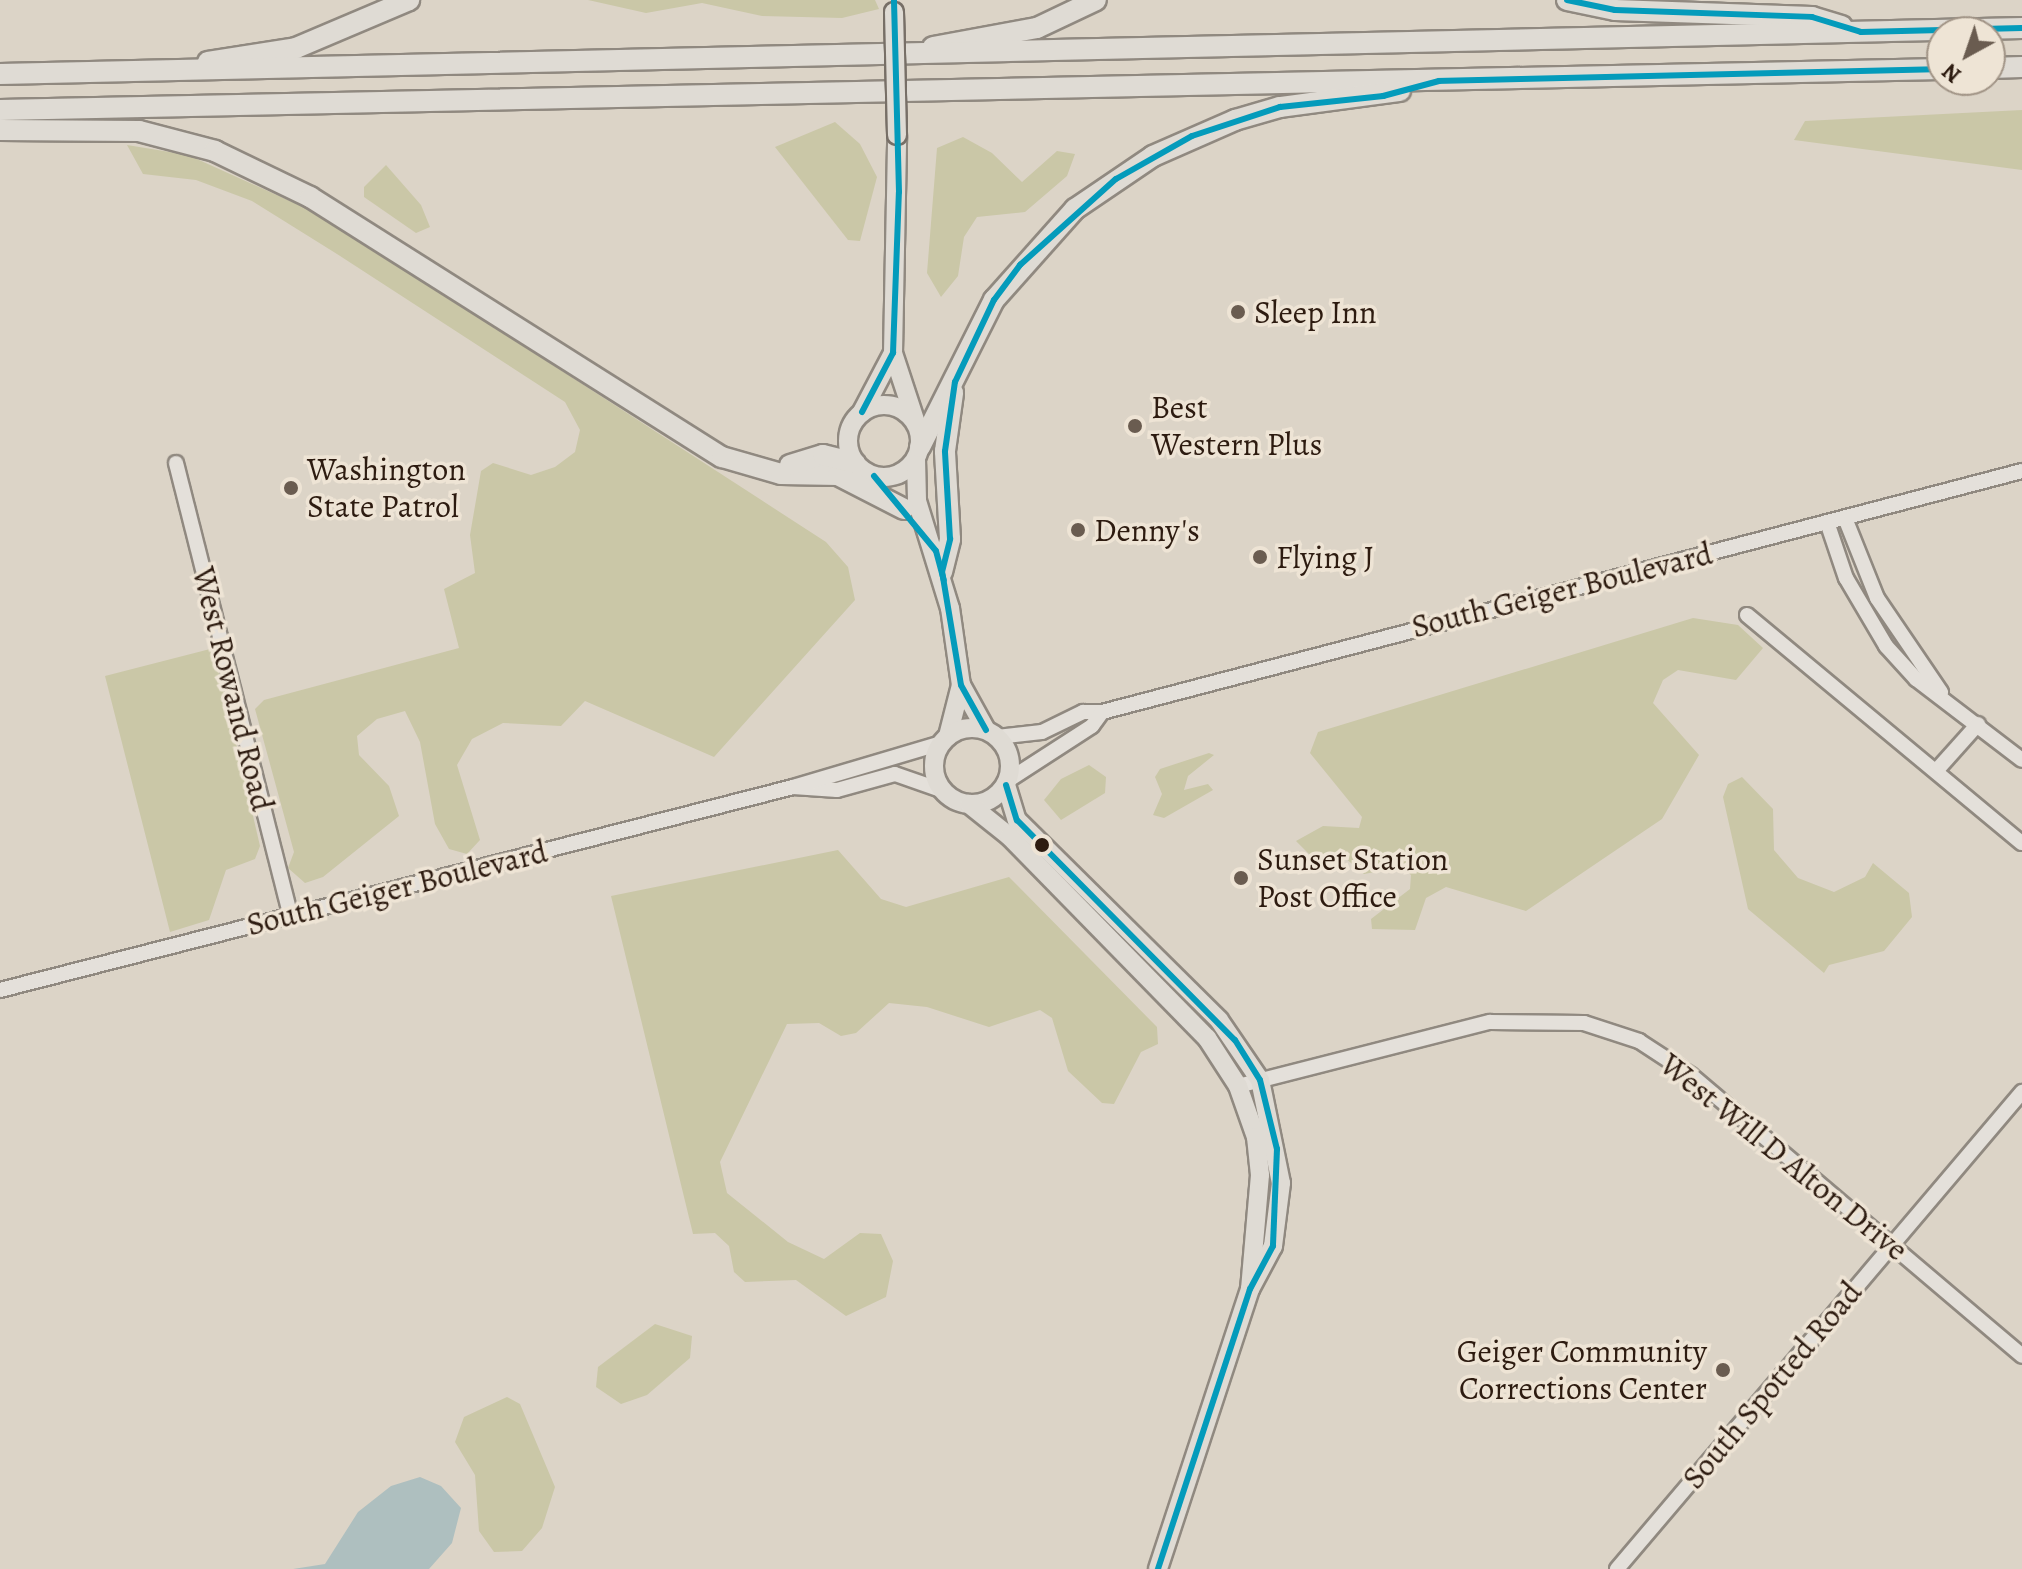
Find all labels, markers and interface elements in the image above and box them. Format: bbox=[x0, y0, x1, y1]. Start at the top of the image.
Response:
north arrow bbox=[1926, 16, 2006, 96]
text: N bbox=[1936, 56, 1968, 89]
place label: Sleep Inn bbox=[1254, 293, 1377, 331]
marker: Sleep Inn bbox=[1229, 303, 1247, 321]
place label: Best Western Plus bbox=[1151, 389, 1322, 464]
marker: Best Western Plus bbox=[1126, 417, 1144, 435]
place label: Washington State Patrol bbox=[307, 451, 466, 526]
marker: Washington State Patrol bbox=[282, 479, 300, 497]
place label: Denny's bbox=[1094, 511, 1200, 549]
marker: Denny's bbox=[1069, 521, 1087, 539]
street label: South Geiger Boulevard bbox=[1408, 534, 1716, 646]
place label: Flying J bbox=[1276, 538, 1374, 576]
marker: Flying J bbox=[1251, 548, 1269, 566]
street label: West Rowand Road bbox=[184, 563, 282, 815]
street label: South Geiger Boulevard bbox=[243, 832, 551, 944]
unlabelled marker bbox=[1034, 837, 1050, 853]
place label: Sunset Station Post Office bbox=[1257, 841, 1448, 916]
marker: Sunset Station Post Office bbox=[1232, 869, 1250, 887]
street label: West Will D Alton Drive bbox=[1652, 1045, 1916, 1269]
street label: South Spotted Road bbox=[1674, 1273, 1870, 1497]
place label: Geiger Community Corrections Center bbox=[1457, 1333, 1707, 1408]
marker: Geiger Community Corrections Center bbox=[1714, 1361, 1732, 1379]

